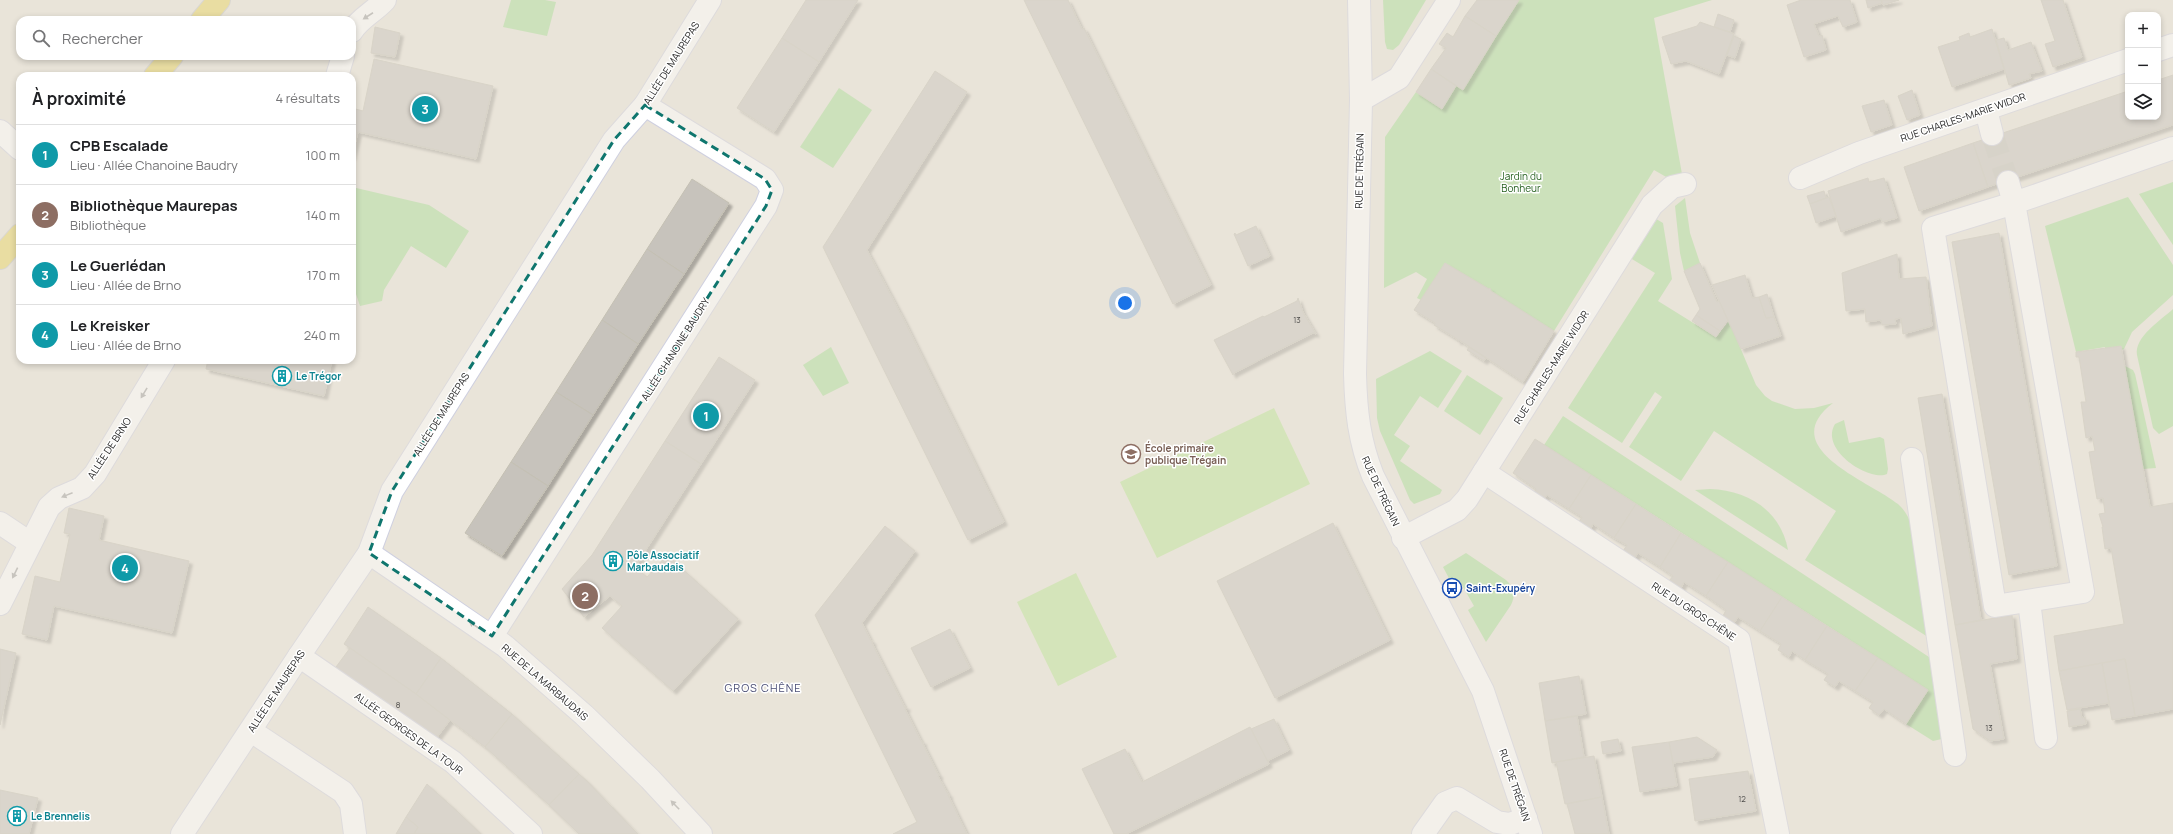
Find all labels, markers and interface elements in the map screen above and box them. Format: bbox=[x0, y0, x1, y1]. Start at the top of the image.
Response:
one-way arrow bbox=[362, 12, 374, 19]
map controls bbox=[2125, 12, 2161, 120]
button: + bbox=[2125, 12, 2161, 48]
search box bbox=[16, 16, 356, 60]
street label: ALLÉE DE MAUREPAS bbox=[640, 19, 702, 107]
icon: search bbox=[30, 27, 52, 49]
text: Rechercher bbox=[62, 28, 143, 49]
button: − bbox=[2125, 48, 2161, 84]
button: layers bbox=[2125, 84, 2161, 120]
text: À proximité bbox=[32, 87, 126, 110]
text: 4 résultats bbox=[275, 89, 340, 107]
street label: RUE CHARLES-MARIE WIDOR bbox=[1899, 89, 2027, 145]
pin: 3 bbox=[412, 94, 438, 124]
street label: RUE DE TRÉGAIN bbox=[1351, 133, 1367, 209]
text: CPB Escalade bbox=[70, 135, 168, 156]
text: 1 bbox=[42, 146, 48, 164]
text: 100 m bbox=[305, 146, 340, 164]
text: Lieu · Allée Chanoine Baudry bbox=[70, 156, 238, 174]
park label: Jardin du Bonheur bbox=[1500, 169, 1542, 195]
text: Bibliothèque Maurepas bbox=[70, 195, 238, 216]
text: 2 bbox=[41, 206, 49, 224]
text: 140 m bbox=[306, 206, 340, 224]
text: Bibliothèque bbox=[70, 216, 146, 234]
text: Le Guerlédan bbox=[70, 255, 166, 276]
text: 3 bbox=[41, 266, 49, 284]
text: 170 m bbox=[307, 266, 340, 284]
text: Lieu · Allée de Brno bbox=[70, 276, 181, 294]
your location bbox=[1115, 293, 1135, 313]
street label: ALLÉE CHANOINE BAUDRY bbox=[638, 294, 713, 403]
street label: RUE CHARLES-MARIE WIDOR bbox=[1510, 307, 1592, 427]
house number: 13 bbox=[1293, 314, 1301, 325]
text: Le Kreisker bbox=[70, 315, 150, 336]
text: 4 bbox=[41, 326, 49, 344]
text: 240 m bbox=[304, 326, 340, 344]
text: Lieu · Allée de Brno bbox=[70, 336, 181, 354]
building icon: Le Trégor bbox=[271, 365, 293, 387]
place label: Le Trégor bbox=[296, 369, 341, 383]
street label: ALLÉE DE MAUREPAS bbox=[410, 370, 472, 458]
one-way arrow bbox=[140, 388, 148, 398]
pin: 1 bbox=[693, 401, 719, 431]
street label: ALLÉE DE BRNO bbox=[84, 414, 134, 482]
place label: École primaire publique Trégain bbox=[1145, 441, 1226, 467]
school or university icon: École primaire publique Trégain bbox=[1120, 443, 1142, 465]
street label: RUE DE TRÉGAIN bbox=[1359, 454, 1403, 528]
one-way arrow bbox=[61, 491, 73, 498]
place label: Pôle Associatif Marbaudais bbox=[627, 548, 699, 574]
building icon: Pôle Associatif Marbaudais bbox=[602, 550, 624, 572]
pin: 4 bbox=[112, 553, 138, 583]
one-way arrow bbox=[12, 568, 18, 579]
bus stop icon: Saint-Exupéry bbox=[1441, 577, 1463, 599]
street label: RUE DU GROS CHÊNE bbox=[1649, 579, 1739, 644]
pin: 2 bbox=[572, 581, 598, 611]
place label: Saint-Exupéry bbox=[1466, 581, 1536, 595]
one-way arrow bbox=[469, 621, 480, 629]
street label: RUE DE LA MARBAUDAIS bbox=[499, 640, 591, 724]
street label: ALLÉE DE MAUREPAS bbox=[244, 647, 308, 735]
district label: GROS CHÊNE bbox=[724, 680, 802, 695]
street label: ALLÉE GEORGES DE LA TOUR bbox=[352, 689, 466, 777]
house number: 8 bbox=[396, 699, 401, 710]
house number: 13 bbox=[1985, 722, 1993, 733]
street label: RUE DE TRÉGAIN bbox=[1496, 747, 1534, 823]
house number: 12 bbox=[1738, 793, 1746, 804]
one-way arrow bbox=[670, 800, 680, 810]
building icon: Le Brennelis bbox=[6, 805, 28, 827]
place label: Le Brennelis bbox=[31, 809, 90, 823]

